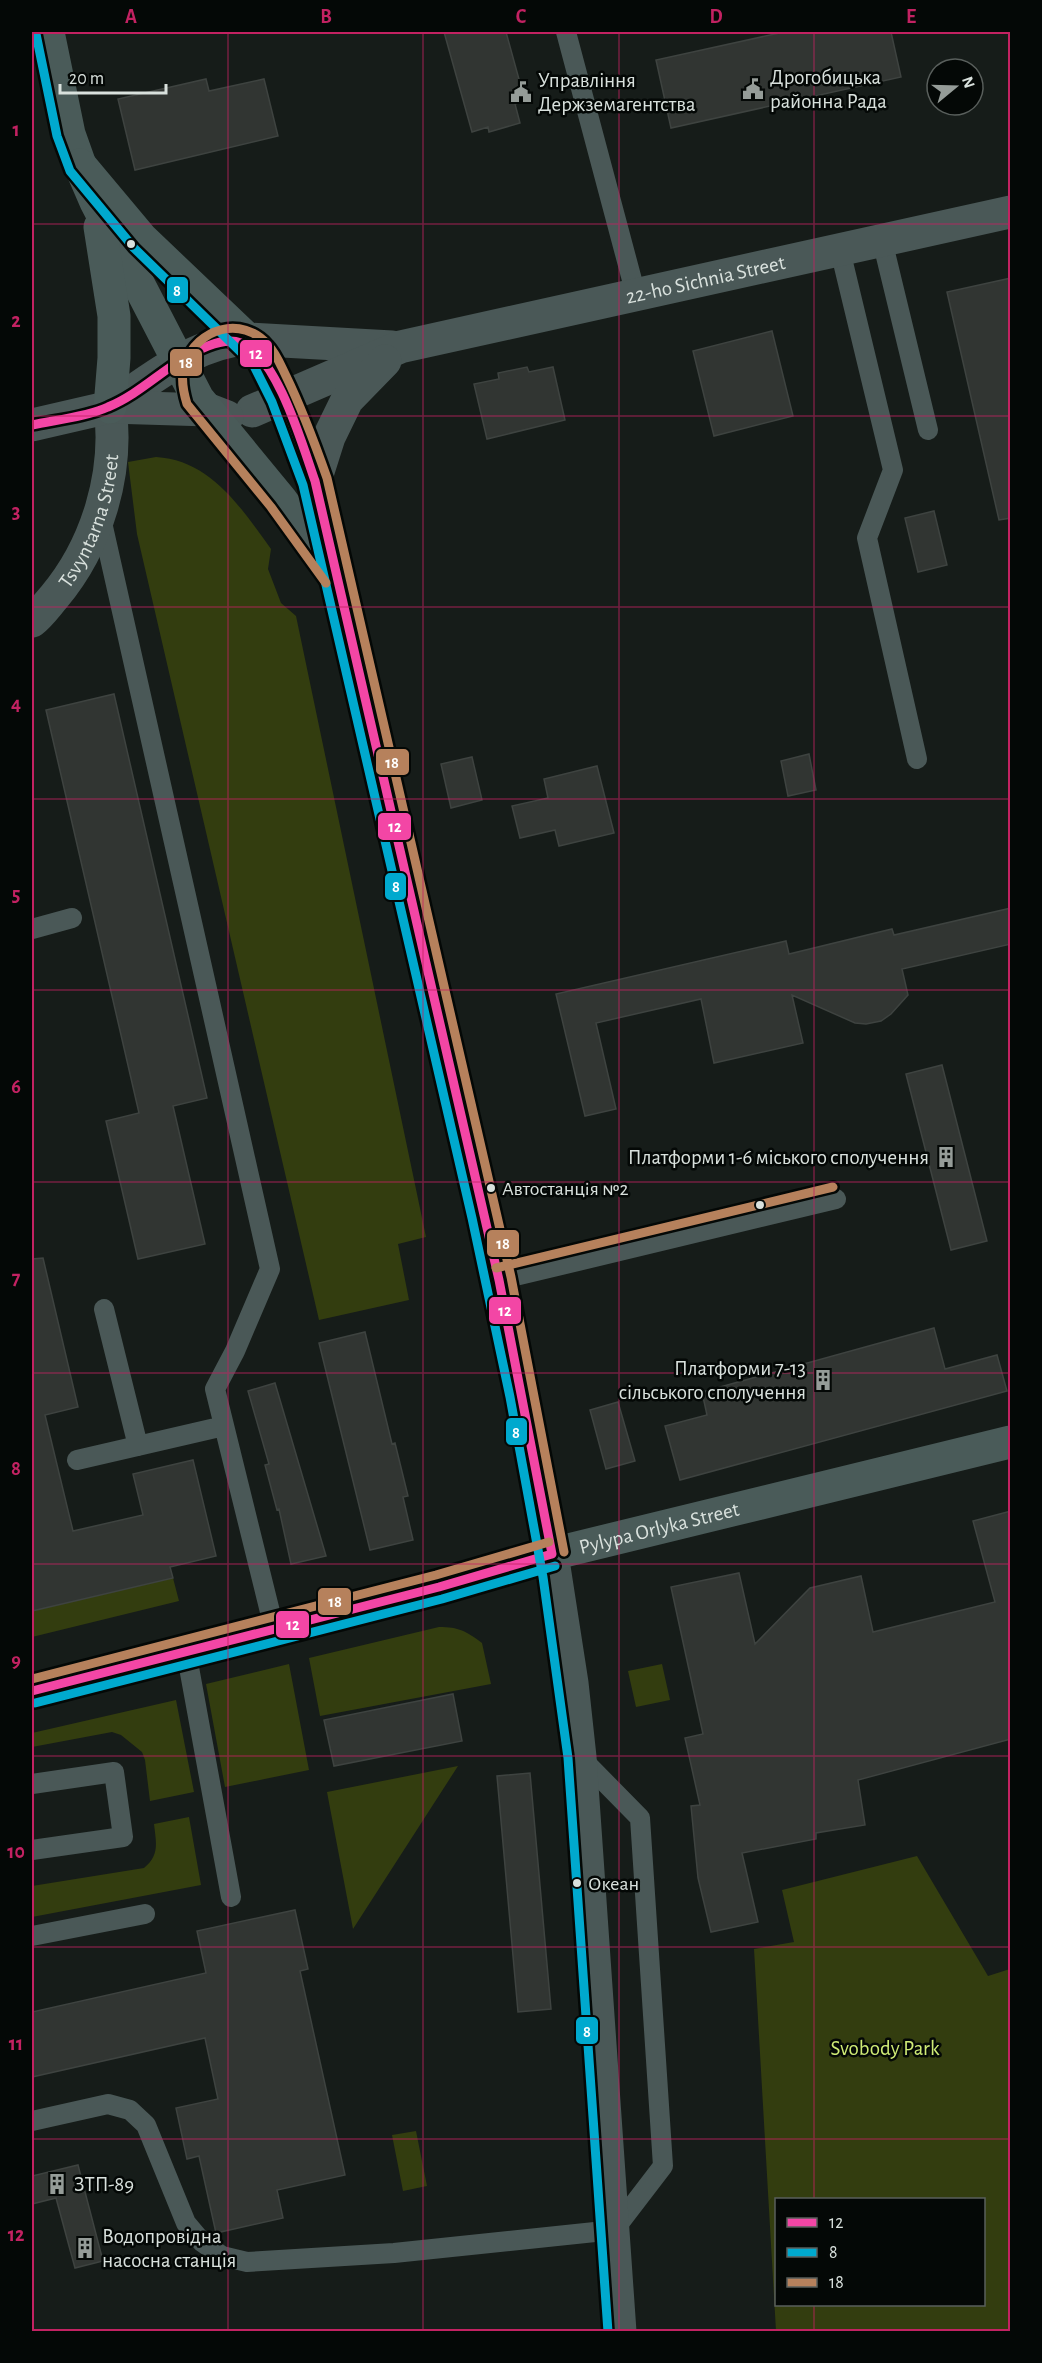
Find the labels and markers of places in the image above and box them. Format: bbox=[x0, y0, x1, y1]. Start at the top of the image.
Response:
place label: Дрогобицька районна Рада bbox=[770, 67, 887, 112]
place label: Управління Держземагентства bbox=[538, 70, 696, 115]
public building icon: Дрогобицька районна Рада bbox=[741, 77, 765, 101]
public building icon: Управління Держземагентства bbox=[509, 80, 533, 104]
unlabelled marker bbox=[125, 238, 137, 250]
building icon: Платформи 1-6 міського сполучення bbox=[934, 1145, 958, 1169]
place label: Платформи 1-6 міського сполучення bbox=[628, 1147, 929, 1168]
place label: Автостанція №2 bbox=[502, 1179, 629, 1199]
marker: Автостанція №2 bbox=[485, 1182, 497, 1194]
unlabelled marker bbox=[754, 1199, 766, 1211]
place label: Платформи 7-13 сільського сполучення bbox=[619, 1358, 806, 1403]
building icon: Платформи 7-13 сільського сполучення bbox=[811, 1368, 835, 1392]
place label: Океан bbox=[588, 1874, 639, 1894]
marker: Океан bbox=[571, 1877, 583, 1889]
building icon: ЗТП-89 bbox=[45, 2172, 69, 2196]
place label: ЗТП-89 bbox=[74, 2174, 134, 2195]
place label: Водопровідна насосна станція bbox=[102, 2226, 236, 2271]
building icon: Водопровідна насосна станція bbox=[73, 2236, 97, 2260]

